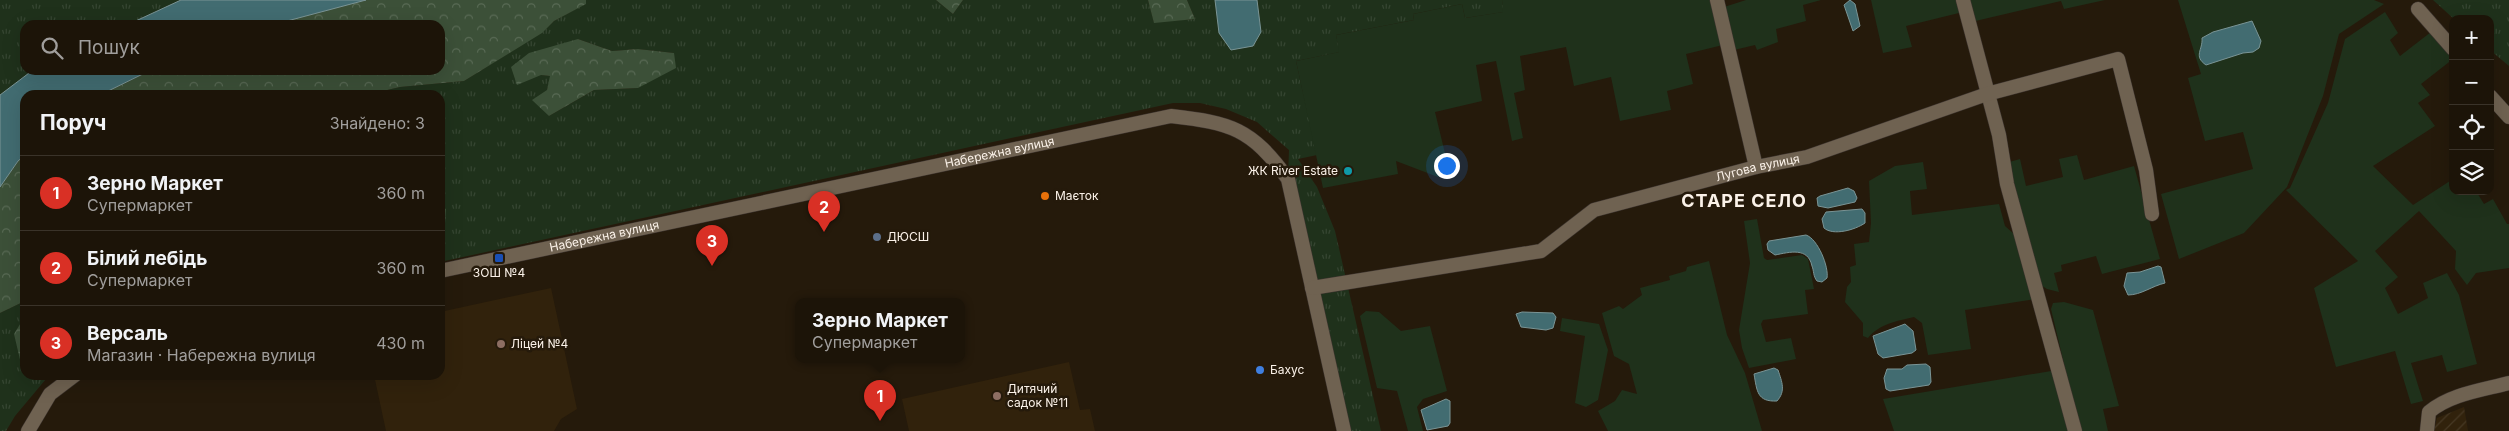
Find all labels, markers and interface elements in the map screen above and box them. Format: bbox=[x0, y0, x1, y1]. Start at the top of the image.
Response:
map controls bbox=[2449, 15, 2494, 195]
button: + bbox=[2449, 15, 2494, 60]
search box bbox=[20, 20, 445, 75]
icon: search bbox=[38, 34, 66, 62]
text: Пошук bbox=[78, 36, 140, 59]
button: − bbox=[2449, 60, 2494, 105]
button: locate bbox=[2449, 105, 2494, 150]
text: Поруч bbox=[40, 110, 107, 135]
text: Знайдено: 3 bbox=[330, 113, 425, 133]
street label: Набережна вулиця bbox=[943, 133, 1056, 171]
button: layers bbox=[2449, 150, 2494, 195]
street label: Лугова вулиця bbox=[1714, 151, 1801, 184]
your location bbox=[1434, 153, 1460, 179]
place label: ЖК River Estate bbox=[1248, 163, 1338, 178]
marker: ЖК River Estate bbox=[1342, 165, 1354, 177]
text: Зерно Маркет bbox=[87, 172, 223, 195]
text: 1 bbox=[53, 183, 59, 203]
text: 360 m bbox=[377, 183, 425, 203]
place label: Маєток bbox=[1055, 188, 1099, 203]
marker: Маєток bbox=[1039, 190, 1051, 202]
district label: СТАРЕ СЕЛО bbox=[1681, 190, 1807, 211]
pin: 2 bbox=[808, 191, 840, 232]
text: Супермаркет bbox=[87, 195, 192, 215]
street label: Набережна вулиця bbox=[548, 217, 660, 255]
pin: 3 bbox=[696, 225, 728, 266]
place label: ДЮСШ bbox=[887, 229, 929, 244]
marker: ДЮСШ bbox=[871, 231, 883, 243]
text: Білий лебідь bbox=[87, 247, 208, 270]
marker: ЗОШ №4 bbox=[493, 252, 505, 264]
text: 2 bbox=[51, 258, 61, 278]
text: 360 m bbox=[377, 258, 425, 278]
place label: ЗОШ №4 bbox=[473, 265, 525, 280]
text: Супермаркет bbox=[87, 270, 192, 290]
popup bbox=[795, 298, 965, 363]
text: Зерно Маркет bbox=[812, 309, 948, 332]
text: Версаль bbox=[87, 322, 168, 345]
text: Супермаркет bbox=[812, 332, 917, 352]
text: 3 bbox=[51, 333, 61, 353]
text: 430 m bbox=[376, 333, 425, 353]
place label: Ліцей №4 bbox=[511, 336, 569, 351]
marker: Ліцей №4 bbox=[495, 338, 507, 350]
text: Магазин · Набережна вулиця bbox=[87, 345, 316, 365]
place label: Бахус bbox=[1270, 362, 1305, 377]
marker: Бахус bbox=[1254, 364, 1266, 376]
pin: 1 bbox=[864, 380, 896, 421]
place label: Дитячий садок №11 bbox=[1007, 381, 1068, 410]
marker: Дитячий садок №11 bbox=[991, 390, 1003, 402]

